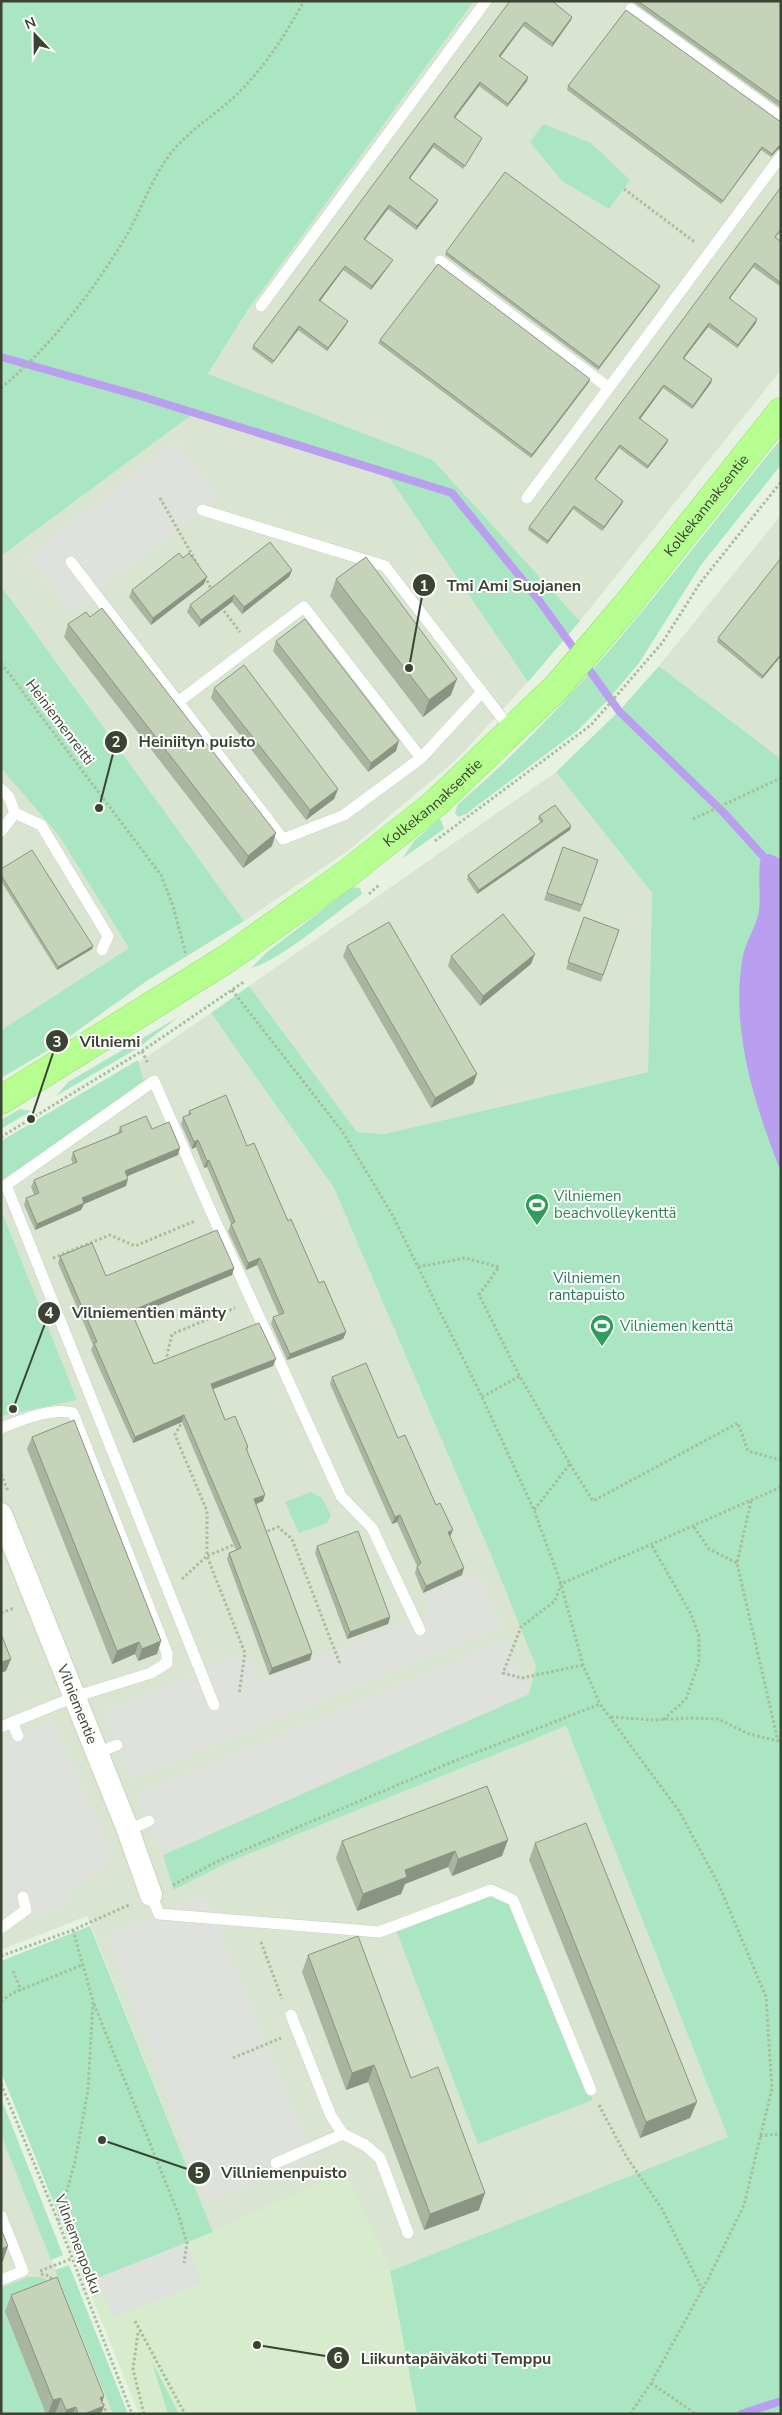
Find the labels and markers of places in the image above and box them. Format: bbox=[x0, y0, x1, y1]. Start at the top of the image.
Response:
callout: Tmi Ami Suojanen bbox=[412, 570, 591, 601]
callout: Heiniityn puisto bbox=[104, 726, 266, 757]
callout: Vilniemi bbox=[44, 1026, 150, 1057]
place label: Vilniemen beachvolleykenttä bbox=[553, 1186, 676, 1223]
sports icon: Vilniemen beachvolleykenttä bbox=[524, 1192, 550, 1226]
callout: Vilniementien mänty bbox=[37, 1297, 236, 1328]
sports icon: Vilniemen kenttä bbox=[589, 1313, 615, 1347]
place label: Vilniemen kenttä bbox=[619, 1316, 734, 1336]
callout: Villniemenpuisto bbox=[186, 2157, 357, 2188]
callout: Liikuntapäiväkoti Temppu bbox=[325, 2343, 561, 2374]

